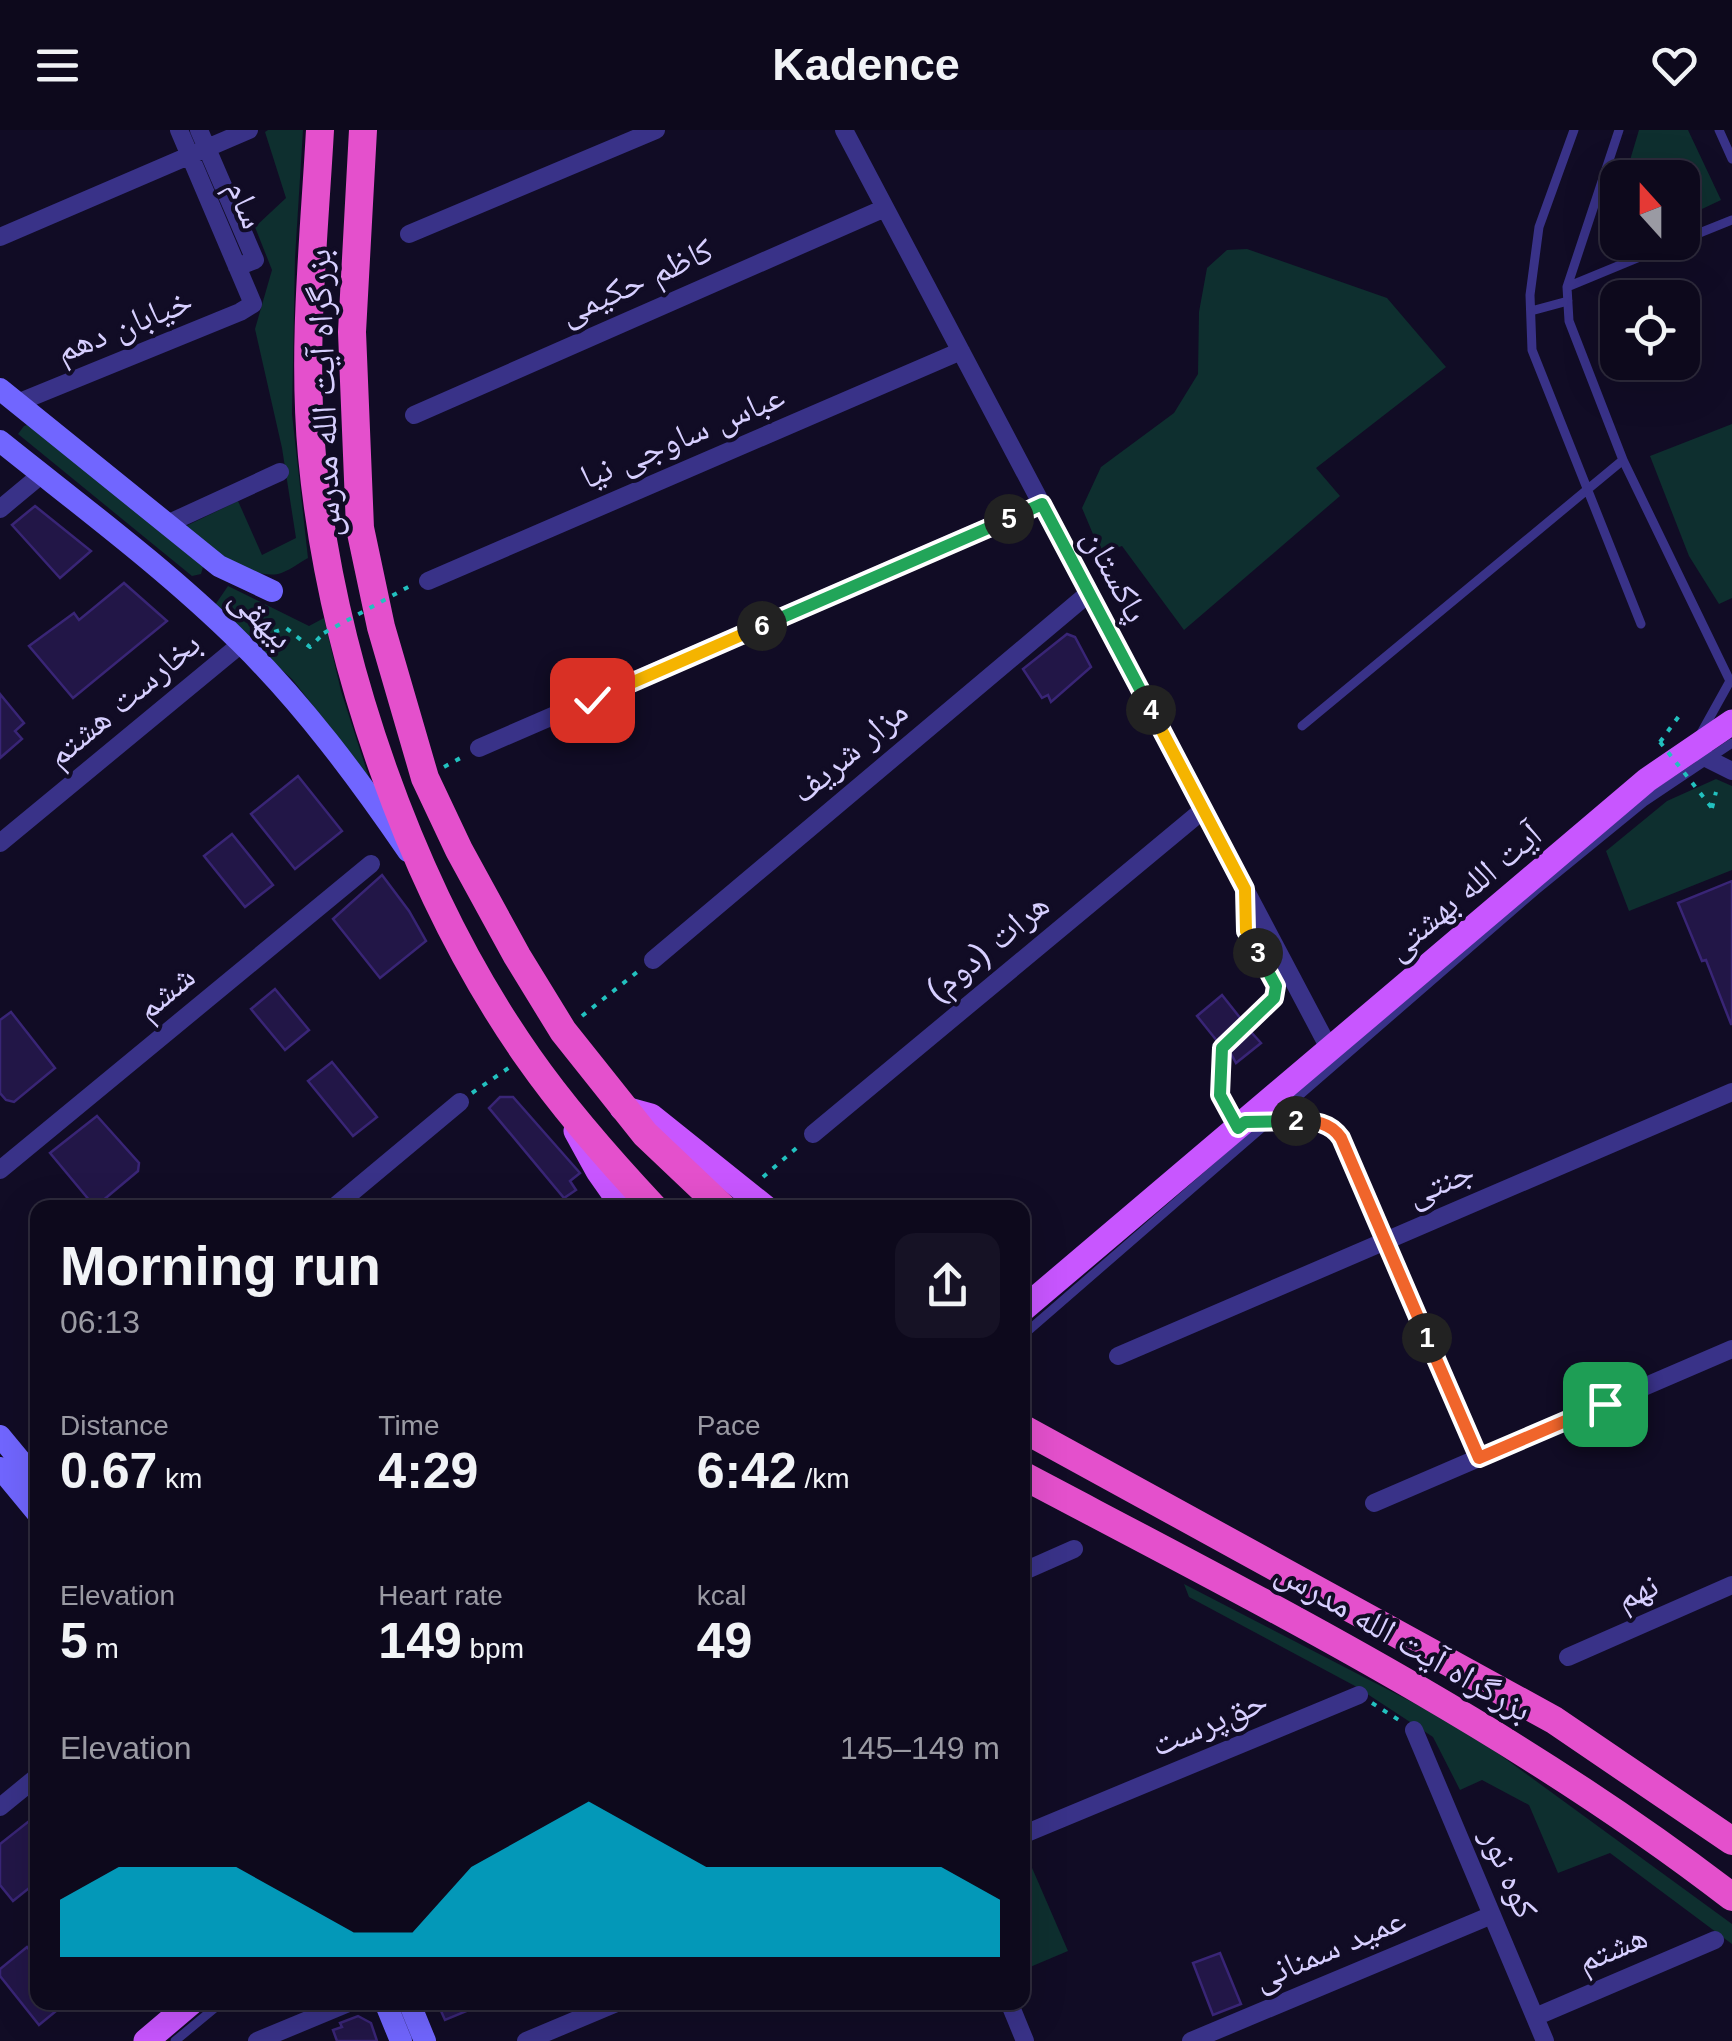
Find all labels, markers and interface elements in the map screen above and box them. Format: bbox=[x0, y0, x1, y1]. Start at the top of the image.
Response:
icon: menu bbox=[30, 38, 85, 93]
icon: heart bbox=[1647, 38, 1702, 93]
text: Kadence bbox=[772, 39, 960, 90]
north arrow bbox=[1600, 160, 1700, 260]
map controls bbox=[1600, 160, 1700, 380]
street label: سام bbox=[215, 174, 274, 236]
street label: کاظم حکیمی bbox=[553, 229, 720, 335]
street label: بزرگراه آیت الله مدرس bbox=[298, 248, 349, 538]
street label: خیابان دهم bbox=[50, 280, 199, 373]
button: locate bbox=[1600, 280, 1700, 380]
street label: عباس ساوجی نیا bbox=[574, 375, 790, 498]
pin: 5 bbox=[984, 494, 1034, 544]
text: 5 bbox=[1001, 503, 1017, 534]
street label: پاکستان bbox=[1074, 521, 1157, 629]
street label: بیهقی bbox=[221, 577, 302, 658]
pin: 6 bbox=[737, 601, 787, 651]
text: 6 bbox=[754, 610, 770, 641]
street label: بخارست هشتم bbox=[38, 623, 210, 777]
pin bbox=[550, 658, 635, 743]
icon: check bbox=[565, 673, 620, 728]
pin: 4 bbox=[1126, 685, 1176, 735]
street label: مزار شریف bbox=[783, 691, 915, 811]
text: 4 bbox=[1143, 694, 1159, 725]
street label: آیت الله بهشتی bbox=[1377, 813, 1551, 969]
street label: هرات (دوم) bbox=[917, 884, 1059, 1012]
pin: 3 bbox=[1233, 928, 1283, 978]
text: 3 bbox=[1250, 937, 1266, 968]
street label: ششم bbox=[127, 956, 205, 1030]
pin: 2 bbox=[1271, 1096, 1321, 1146]
text: 2 bbox=[1288, 1105, 1304, 1136]
street label: جنتی bbox=[1400, 1150, 1480, 1215]
button: share bbox=[895, 1233, 1000, 1338]
text: Morning run bbox=[60, 1235, 381, 1297]
text: 06:13 bbox=[60, 1304, 140, 1340]
pin: 1 bbox=[1402, 1313, 1452, 1363]
text: 1 bbox=[1419, 1322, 1435, 1353]
pin bbox=[1563, 1362, 1648, 1447]
icon: arrive bbox=[1578, 1377, 1633, 1432]
text: Distance bbox=[60, 1410, 169, 1441]
text: Time bbox=[378, 1410, 440, 1441]
text: Pace bbox=[697, 1410, 760, 1441]
text: 0.67 bbox=[60, 1443, 157, 1499]
text: 4:29 bbox=[378, 1443, 478, 1499]
text: 6:42 bbox=[697, 1443, 797, 1499]
text: km bbox=[157, 1463, 202, 1494]
text: /km bbox=[797, 1463, 850, 1494]
street label: بزرگراه آیت الله مدرس bbox=[1269, 1551, 1539, 1730]
street label: نهم bbox=[1610, 1564, 1665, 1620]
text: Elevation bbox=[60, 1580, 175, 1611]
text: Heart rate bbox=[378, 1580, 503, 1611]
text: kcal bbox=[697, 1580, 746, 1611]
text: 5 bbox=[60, 1613, 88, 1669]
text: 149 bbox=[378, 1613, 462, 1669]
text: 49 bbox=[697, 1613, 752, 1669]
text: m bbox=[88, 1633, 119, 1664]
text: bpm bbox=[462, 1633, 524, 1664]
street label: حق‌پرست bbox=[1145, 1680, 1274, 1766]
text: Elevation bbox=[60, 1730, 192, 1766]
text: 145–149 m bbox=[840, 1730, 1000, 1766]
street label: کوه نور bbox=[1474, 1821, 1547, 1924]
street label: عمید سمنانی bbox=[1247, 1898, 1411, 1999]
street label: هشتم bbox=[1571, 1916, 1654, 1983]

